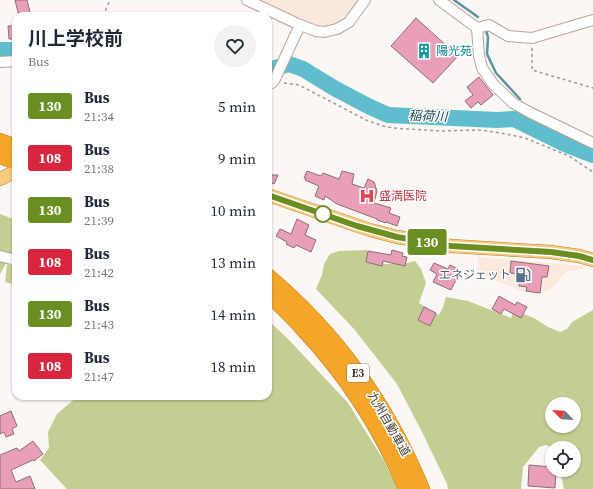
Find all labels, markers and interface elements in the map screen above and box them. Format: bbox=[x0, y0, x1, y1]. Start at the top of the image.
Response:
text: 川上学校前 bbox=[28, 25, 123, 51]
button: heart bbox=[214, 25, 256, 67]
building icon: 陽光苑 bbox=[415, 42, 433, 60]
place label: 陽光苑 bbox=[436, 43, 472, 59]
text: Bus bbox=[28, 53, 49, 70]
text: Bus bbox=[84, 87, 110, 108]
text: 130 bbox=[39, 96, 61, 116]
text: 5 min bbox=[218, 96, 256, 117]
water label: 稲荷川 bbox=[408, 107, 450, 125]
text: 21:34 bbox=[84, 108, 114, 125]
text: Bus bbox=[84, 139, 110, 160]
text: 108 bbox=[39, 148, 61, 168]
text: 9 min bbox=[218, 148, 256, 169]
text: 21:38 bbox=[84, 160, 114, 177]
hospital icon: 盛満医院 bbox=[358, 187, 376, 205]
place label: 盛満医院 bbox=[379, 188, 427, 204]
text: Bus bbox=[84, 191, 110, 212]
text: 130 bbox=[39, 200, 61, 220]
text: 10 min bbox=[210, 200, 256, 221]
unlabelled marker bbox=[314, 205, 332, 223]
text: 21:39 bbox=[84, 212, 114, 229]
line badge: 130 bbox=[404, 229, 450, 255]
text: 130 bbox=[416, 232, 438, 252]
text: Bus bbox=[84, 243, 110, 264]
text: 108 bbox=[39, 252, 61, 272]
text: 13 min bbox=[210, 252, 256, 273]
text: 21:42 bbox=[84, 264, 114, 281]
fuel station icon: エネジェット bbox=[514, 266, 532, 284]
place label: エネジェット bbox=[439, 267, 511, 283]
text: Bus bbox=[84, 295, 110, 316]
text: 130 bbox=[39, 304, 61, 324]
text: 14 min bbox=[210, 304, 256, 325]
text: 21:43 bbox=[84, 316, 114, 333]
text: Bus bbox=[84, 347, 110, 368]
text: 108 bbox=[39, 356, 61, 376]
text: 18 min bbox=[210, 356, 256, 377]
road number: E3 bbox=[347, 364, 369, 382]
text: 21:47 bbox=[84, 368, 114, 385]
street label: 九州自動車道 bbox=[364, 389, 414, 459]
north arrow bbox=[545, 397, 581, 433]
map controls bbox=[545, 397, 581, 477]
button: locate bbox=[545, 441, 581, 477]

